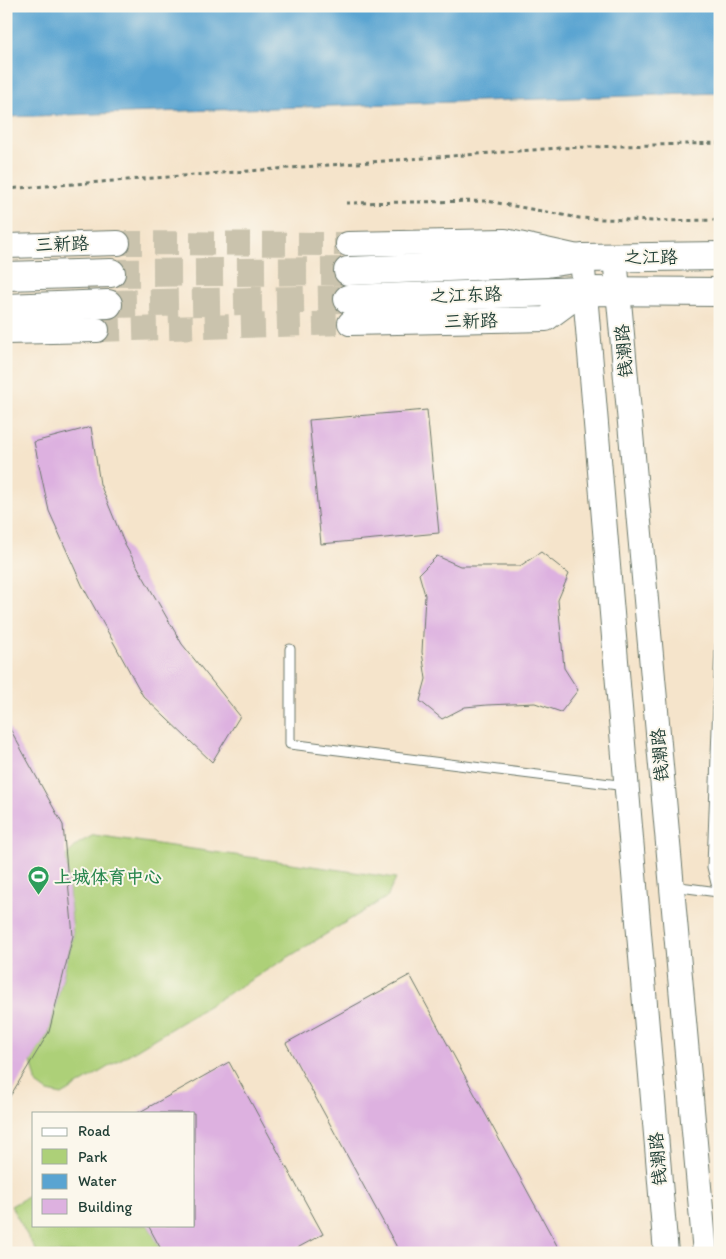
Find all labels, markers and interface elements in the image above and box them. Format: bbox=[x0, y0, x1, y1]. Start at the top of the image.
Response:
street label: 三新路 bbox=[35, 232, 89, 256]
street label: 之江路 bbox=[624, 246, 678, 268]
street label: 之江东路 bbox=[430, 283, 502, 307]
street label: 三新路 bbox=[444, 310, 498, 332]
street label: 钱潮路 bbox=[611, 323, 637, 379]
street label: 钱潮路 bbox=[647, 727, 673, 783]
sports icon: 上城体育中心 bbox=[26, 865, 50, 896]
place label: 上城体育中心 bbox=[54, 866, 162, 888]
legend bbox=[32, 1112, 195, 1226]
text: Road bbox=[78, 1122, 111, 1140]
street label: 钱潮路 bbox=[645, 1131, 671, 1187]
text: Park bbox=[78, 1148, 108, 1166]
text: Water bbox=[78, 1172, 117, 1190]
text: Building bbox=[78, 1198, 132, 1216]

